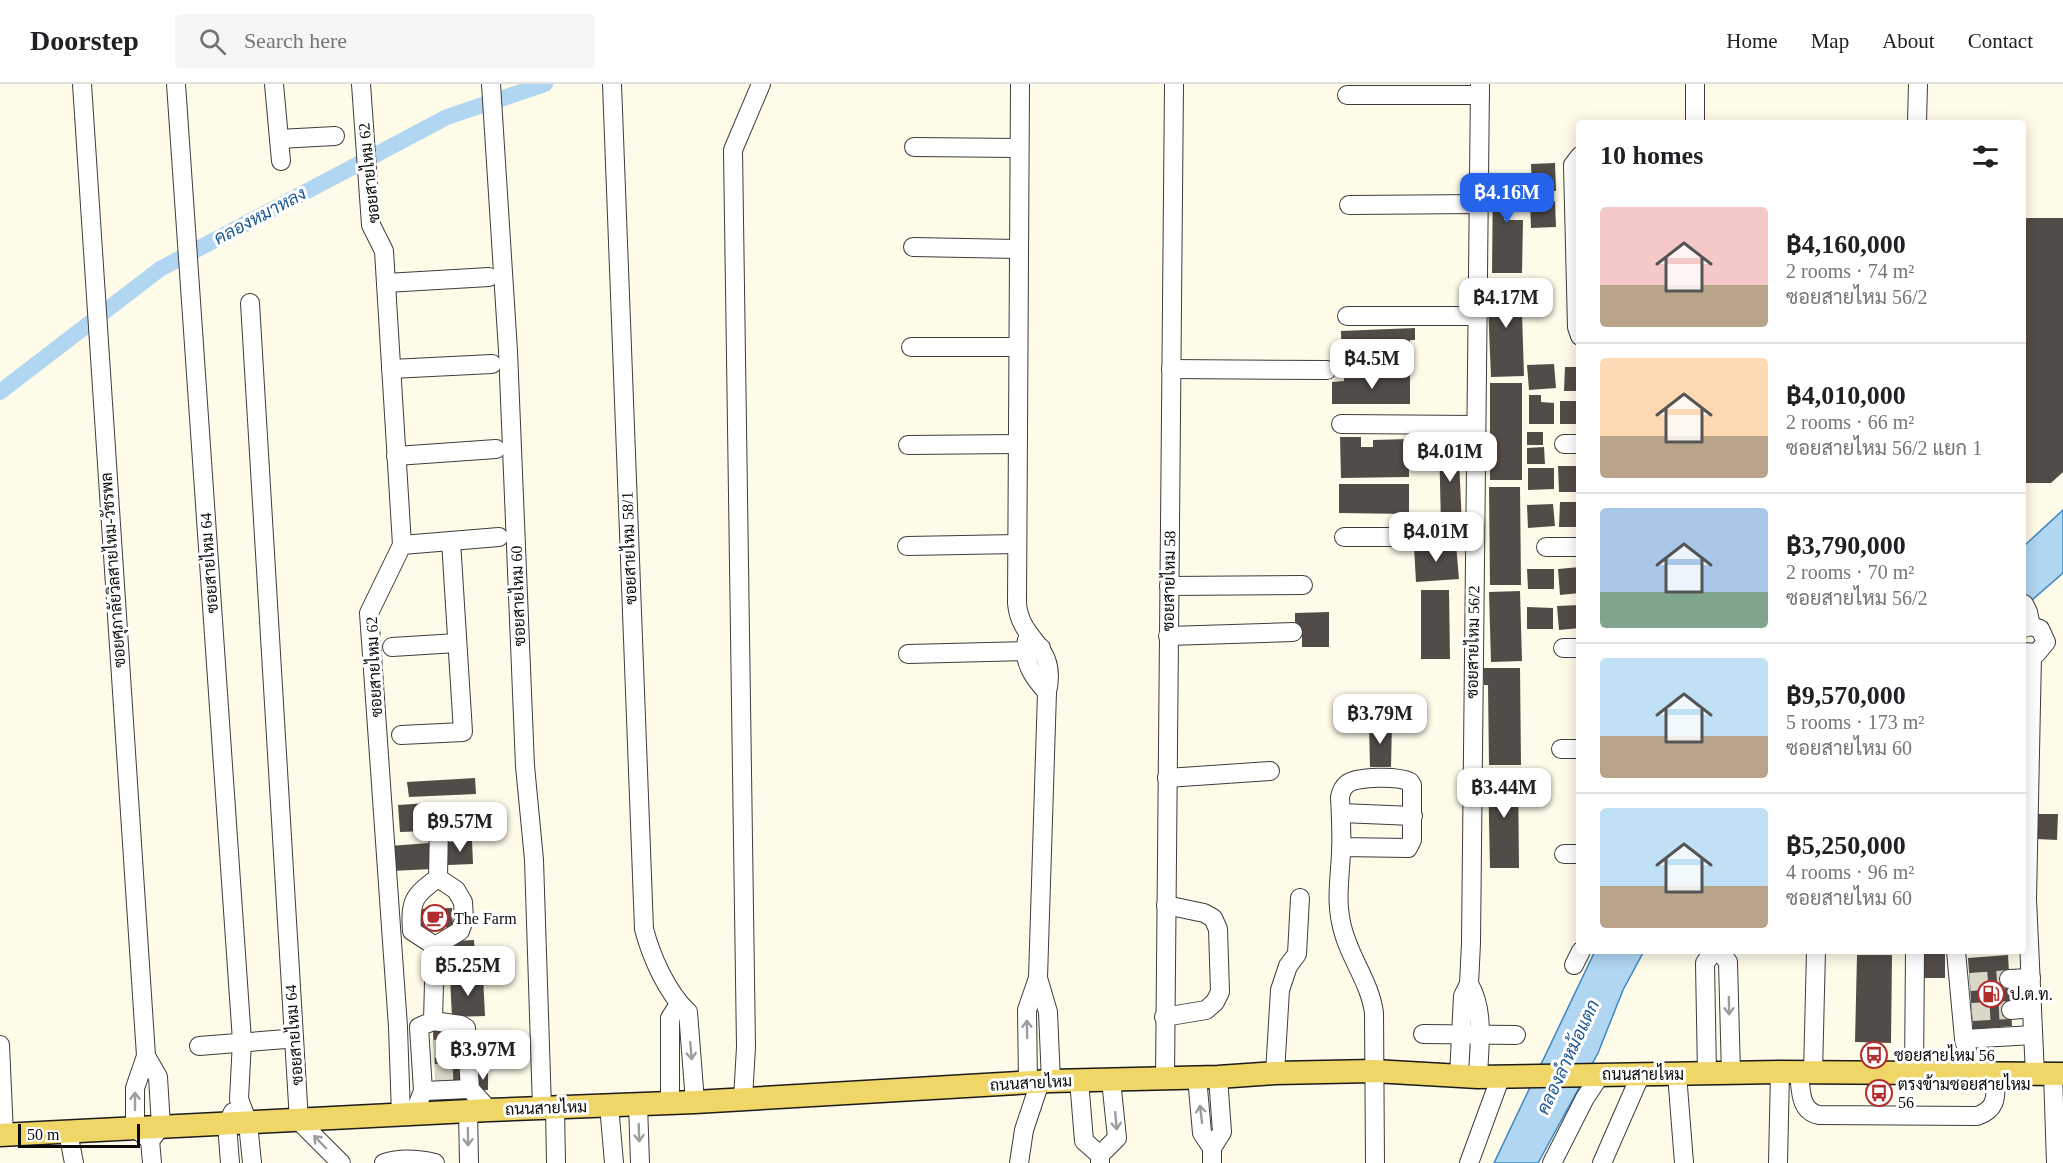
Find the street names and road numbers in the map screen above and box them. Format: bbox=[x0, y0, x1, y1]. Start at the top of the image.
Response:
street label: ซอยสายไหม 62 bbox=[352, 122, 383, 224]
street label: ซอยศุภาลัยวิลสายไหม-วัชรพล bbox=[95, 472, 131, 668]
street label: ซอยสายไหม 58/1 bbox=[616, 491, 639, 605]
street label: ซอยสายไหม 64 bbox=[194, 512, 221, 614]
street label: ซอยสายไหม 58 bbox=[1157, 530, 1178, 632]
street label: ซอยสายไหม 60 bbox=[505, 545, 528, 647]
street label: ซอยสายไหม 56/2 bbox=[1461, 585, 1482, 699]
street label: ซอยสายไหม 62 bbox=[360, 616, 385, 718]
street label: ซอยสายไหม 64 bbox=[279, 984, 306, 1086]
street label: ถนนสายไหม bbox=[1602, 1063, 1684, 1083]
street label: ถนนสายไหม bbox=[989, 1069, 1072, 1094]
street label: ถนนสายไหม bbox=[505, 1095, 587, 1118]

